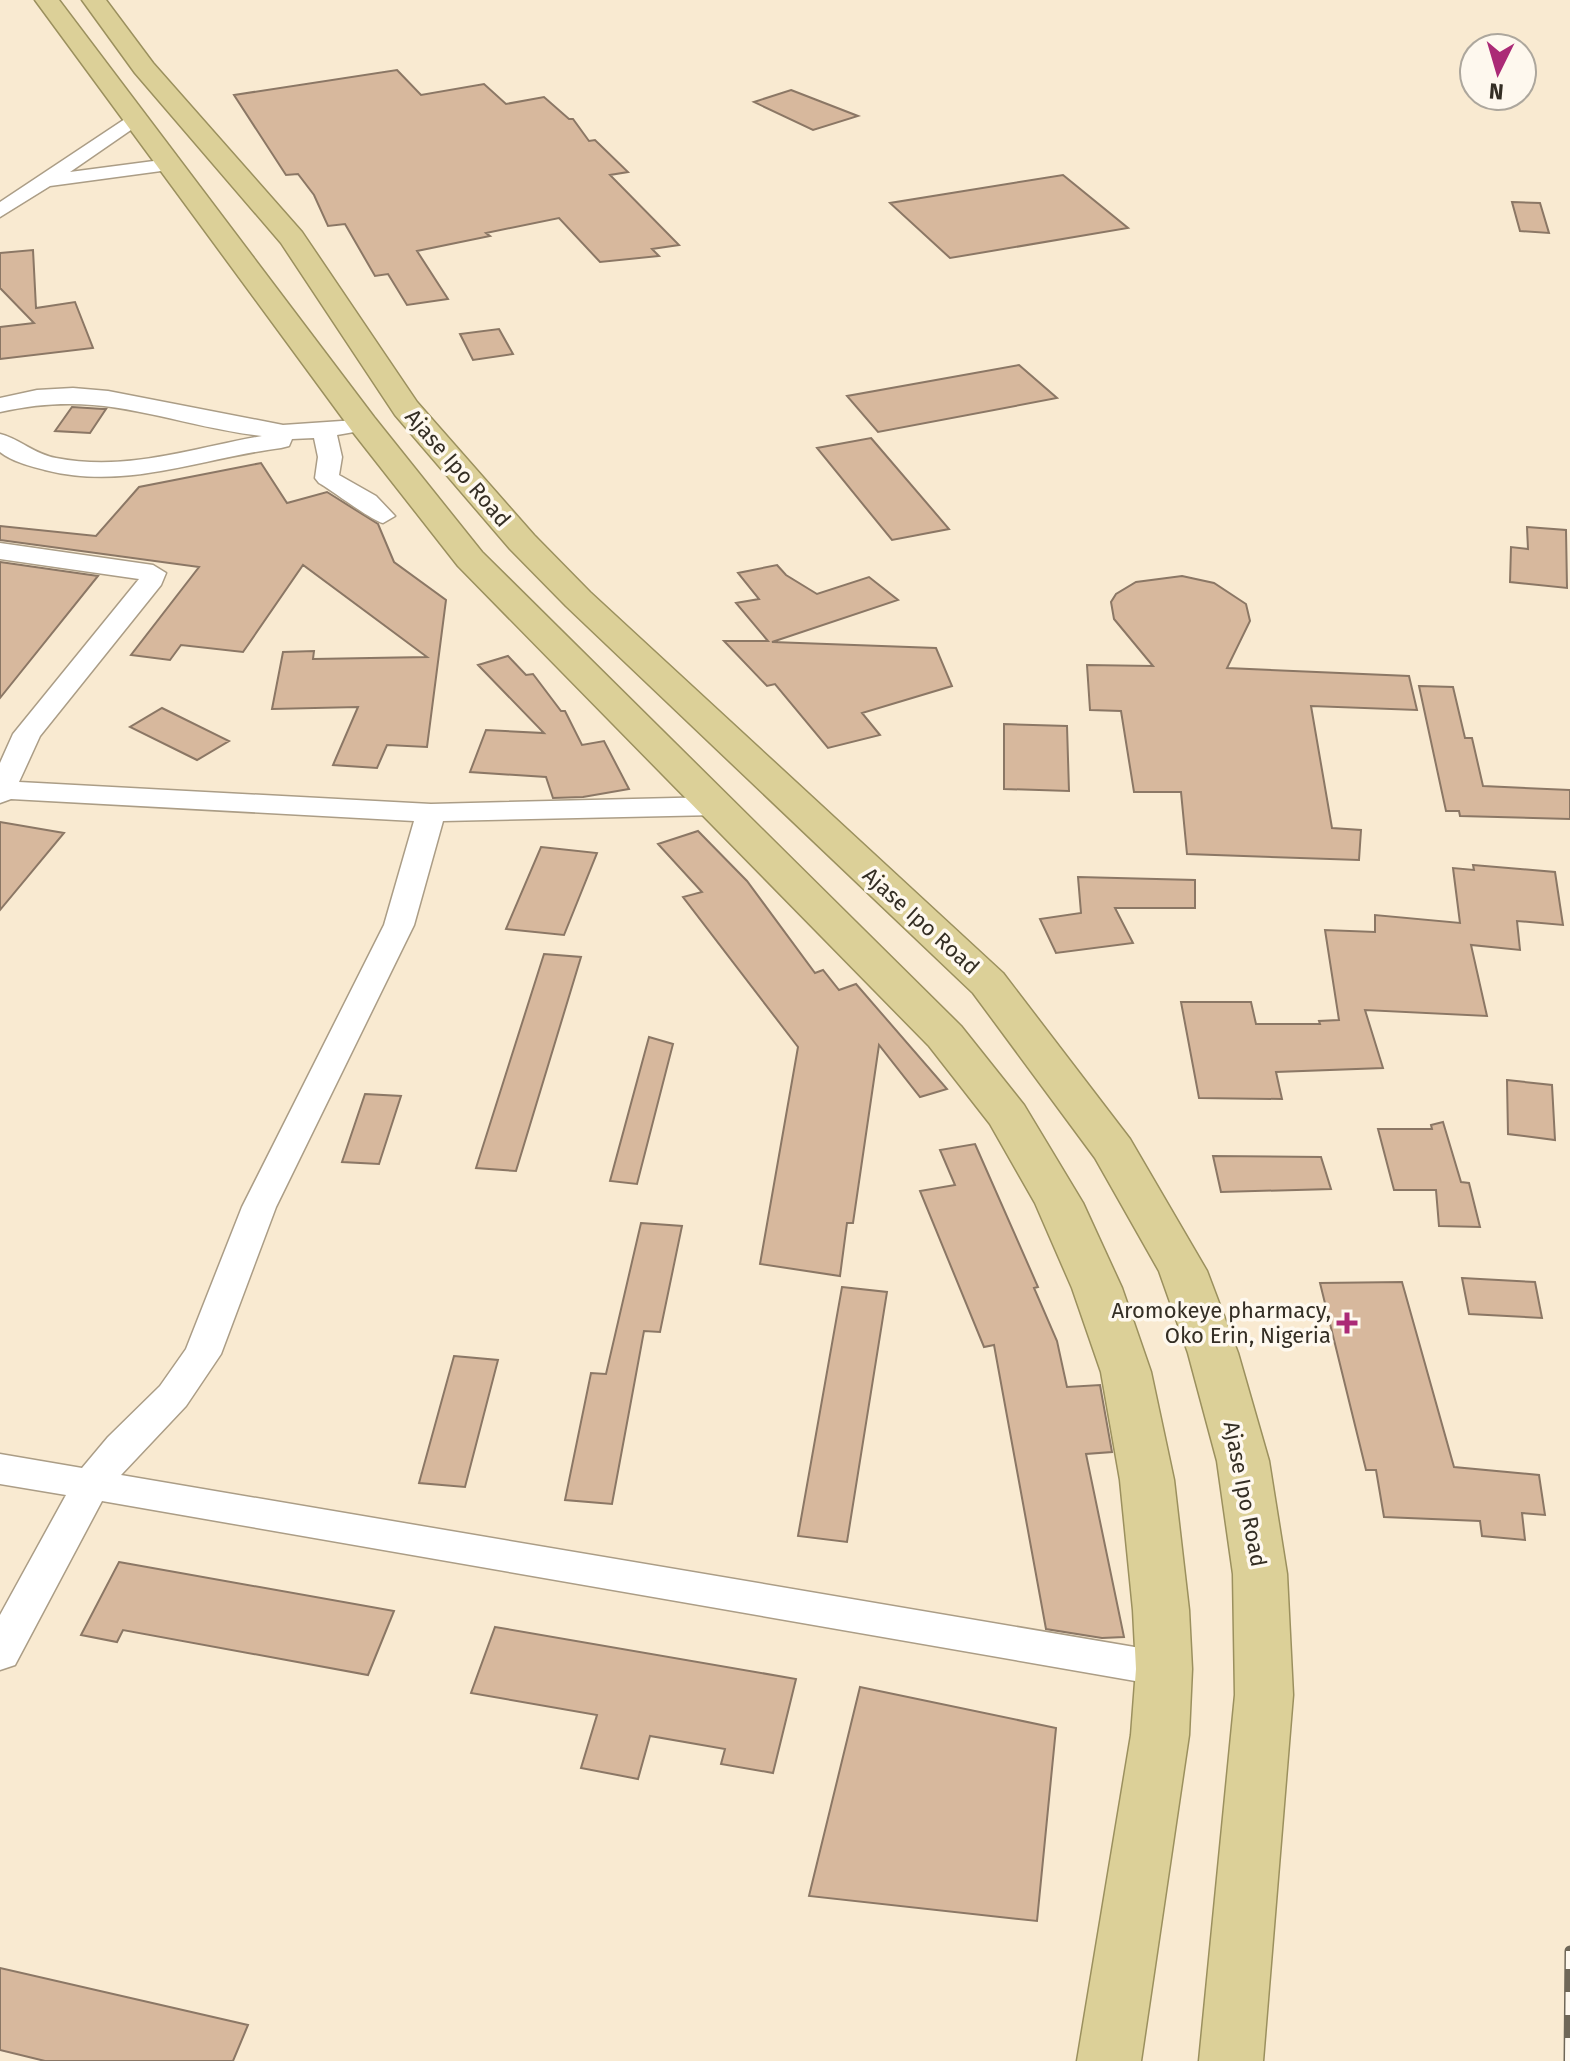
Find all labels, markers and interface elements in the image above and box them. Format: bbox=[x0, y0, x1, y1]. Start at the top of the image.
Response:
north arrow bbox=[1458, 32, 1538, 112]
text: N bbox=[1488, 77, 1505, 106]
street label: Ajase Ipo Road bbox=[399, 403, 517, 533]
street label: Ajase Ipo Road bbox=[857, 862, 985, 980]
place label: Aromokeye pharmacy, Oko Erin, Nigeria bbox=[1112, 1297, 1331, 1349]
marker: Aromokeye pharmacy, Oko Erin, Nigeria bbox=[1338, 1314, 1356, 1332]
street label: Ajase Ipo Road bbox=[1218, 1419, 1272, 1569]

